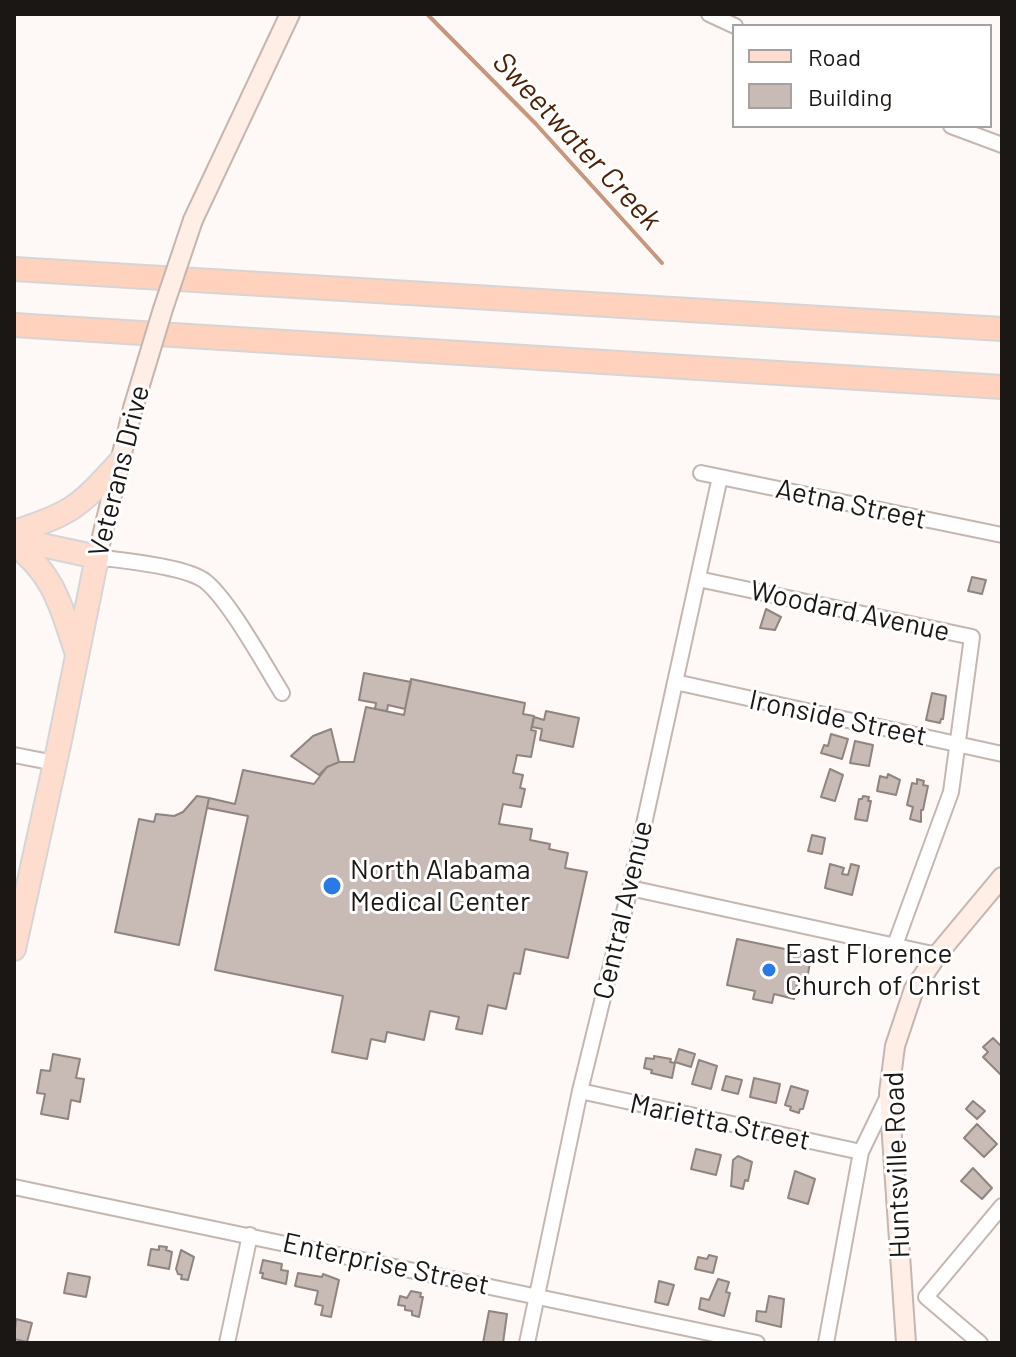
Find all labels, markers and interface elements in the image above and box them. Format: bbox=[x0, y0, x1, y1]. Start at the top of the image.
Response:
legend bbox=[732, 24, 992, 128]
text: Road bbox=[808, 42, 861, 71]
water label: Sweetwater Creek bbox=[485, 44, 669, 238]
text: Building bbox=[808, 82, 892, 111]
street label: Veterans Drive bbox=[81, 382, 157, 560]
street label: Aetna Street bbox=[773, 472, 929, 536]
street label: Woodard Avenue bbox=[747, 573, 953, 649]
street label: Ironside Street bbox=[746, 683, 930, 753]
street label: Central Avenue bbox=[586, 817, 660, 1003]
place label: North Alabama Medical Center bbox=[350, 853, 530, 919]
marker: North Alabama Medical Center bbox=[321, 875, 343, 897]
place label: East Florence Church of Christ bbox=[785, 937, 981, 1003]
marker: East Florence Church of Christ bbox=[760, 961, 778, 979]
street label: Huntsville Road bbox=[877, 1071, 917, 1259]
street label: Marietta Street bbox=[627, 1087, 813, 1157]
street label: Enterprise Street bbox=[280, 1226, 492, 1302]

